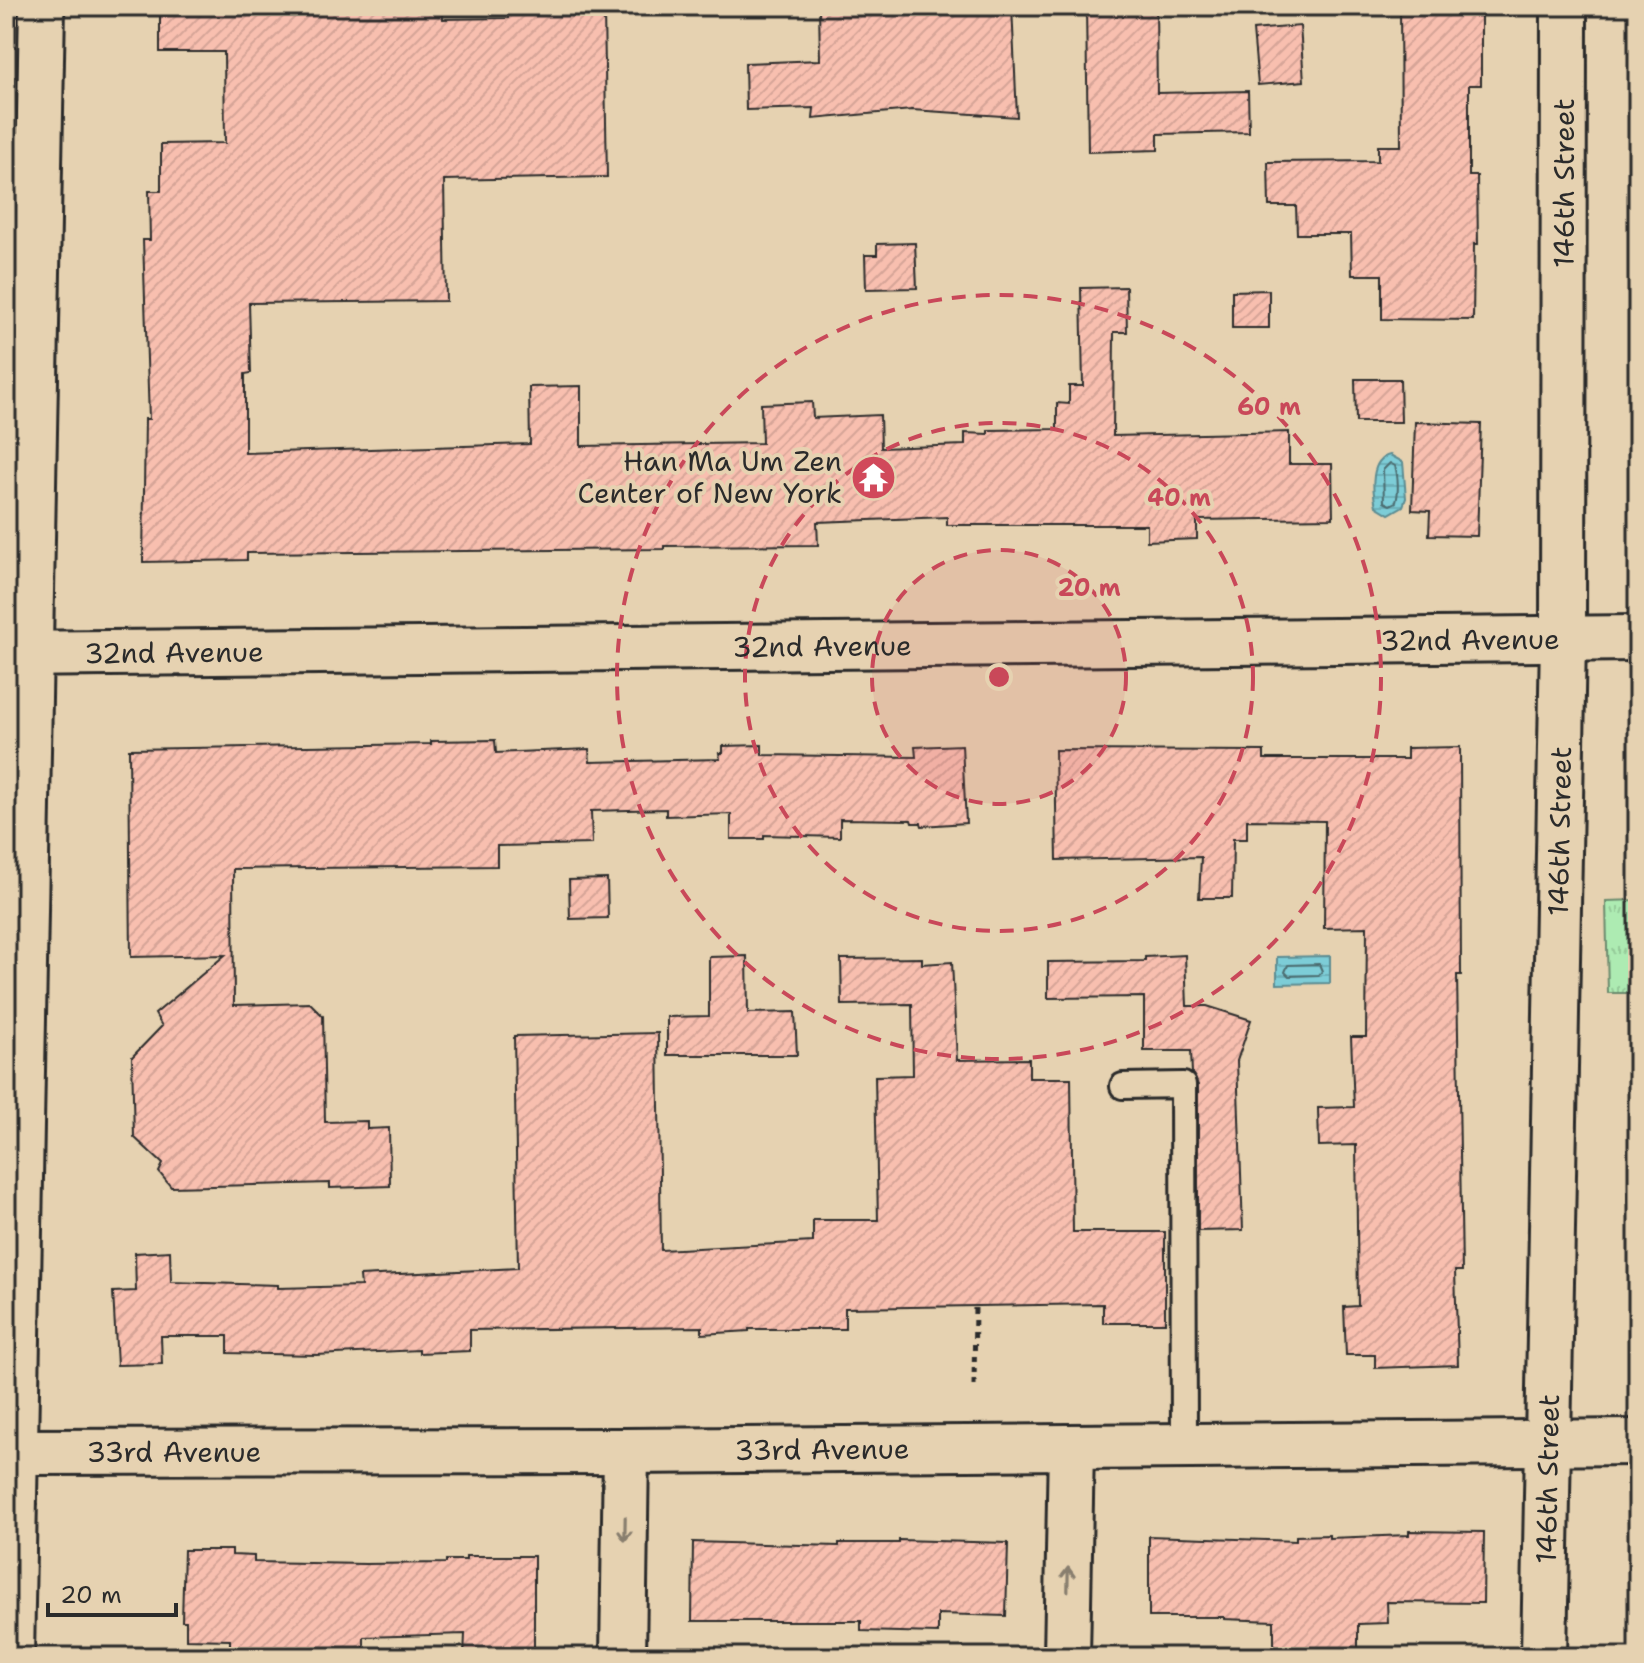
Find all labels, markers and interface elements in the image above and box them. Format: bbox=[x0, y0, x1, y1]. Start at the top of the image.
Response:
street label: 146th Street bbox=[1545, 98, 1583, 268]
text: 60 m bbox=[1237, 391, 1301, 423]
place label: Han Ma Um Zen Center of New York bbox=[577, 442, 842, 512]
temple icon: Han Ma Um Zen Center of New York bbox=[849, 453, 897, 501]
text: 40 m bbox=[1147, 482, 1211, 514]
text: 20 m bbox=[1057, 572, 1121, 604]
street label: 32nd Avenue bbox=[1380, 620, 1560, 660]
street label: 32nd Avenue bbox=[732, 626, 912, 666]
street label: 32nd Avenue bbox=[84, 632, 264, 672]
centre of rings bbox=[985, 663, 1013, 691]
street label: 146th Street bbox=[1539, 746, 1580, 916]
street label: 146th Street bbox=[1527, 1394, 1568, 1564]
street label: 33rd Avenue bbox=[734, 1429, 910, 1469]
street label: 33rd Avenue bbox=[86, 1433, 262, 1471]
one-way arrow bbox=[617, 1515, 633, 1542]
one-way arrow bbox=[1060, 1566, 1076, 1593]
scale bar bbox=[48, 1567, 176, 1617]
text: 20 m bbox=[60, 1579, 122, 1611]

